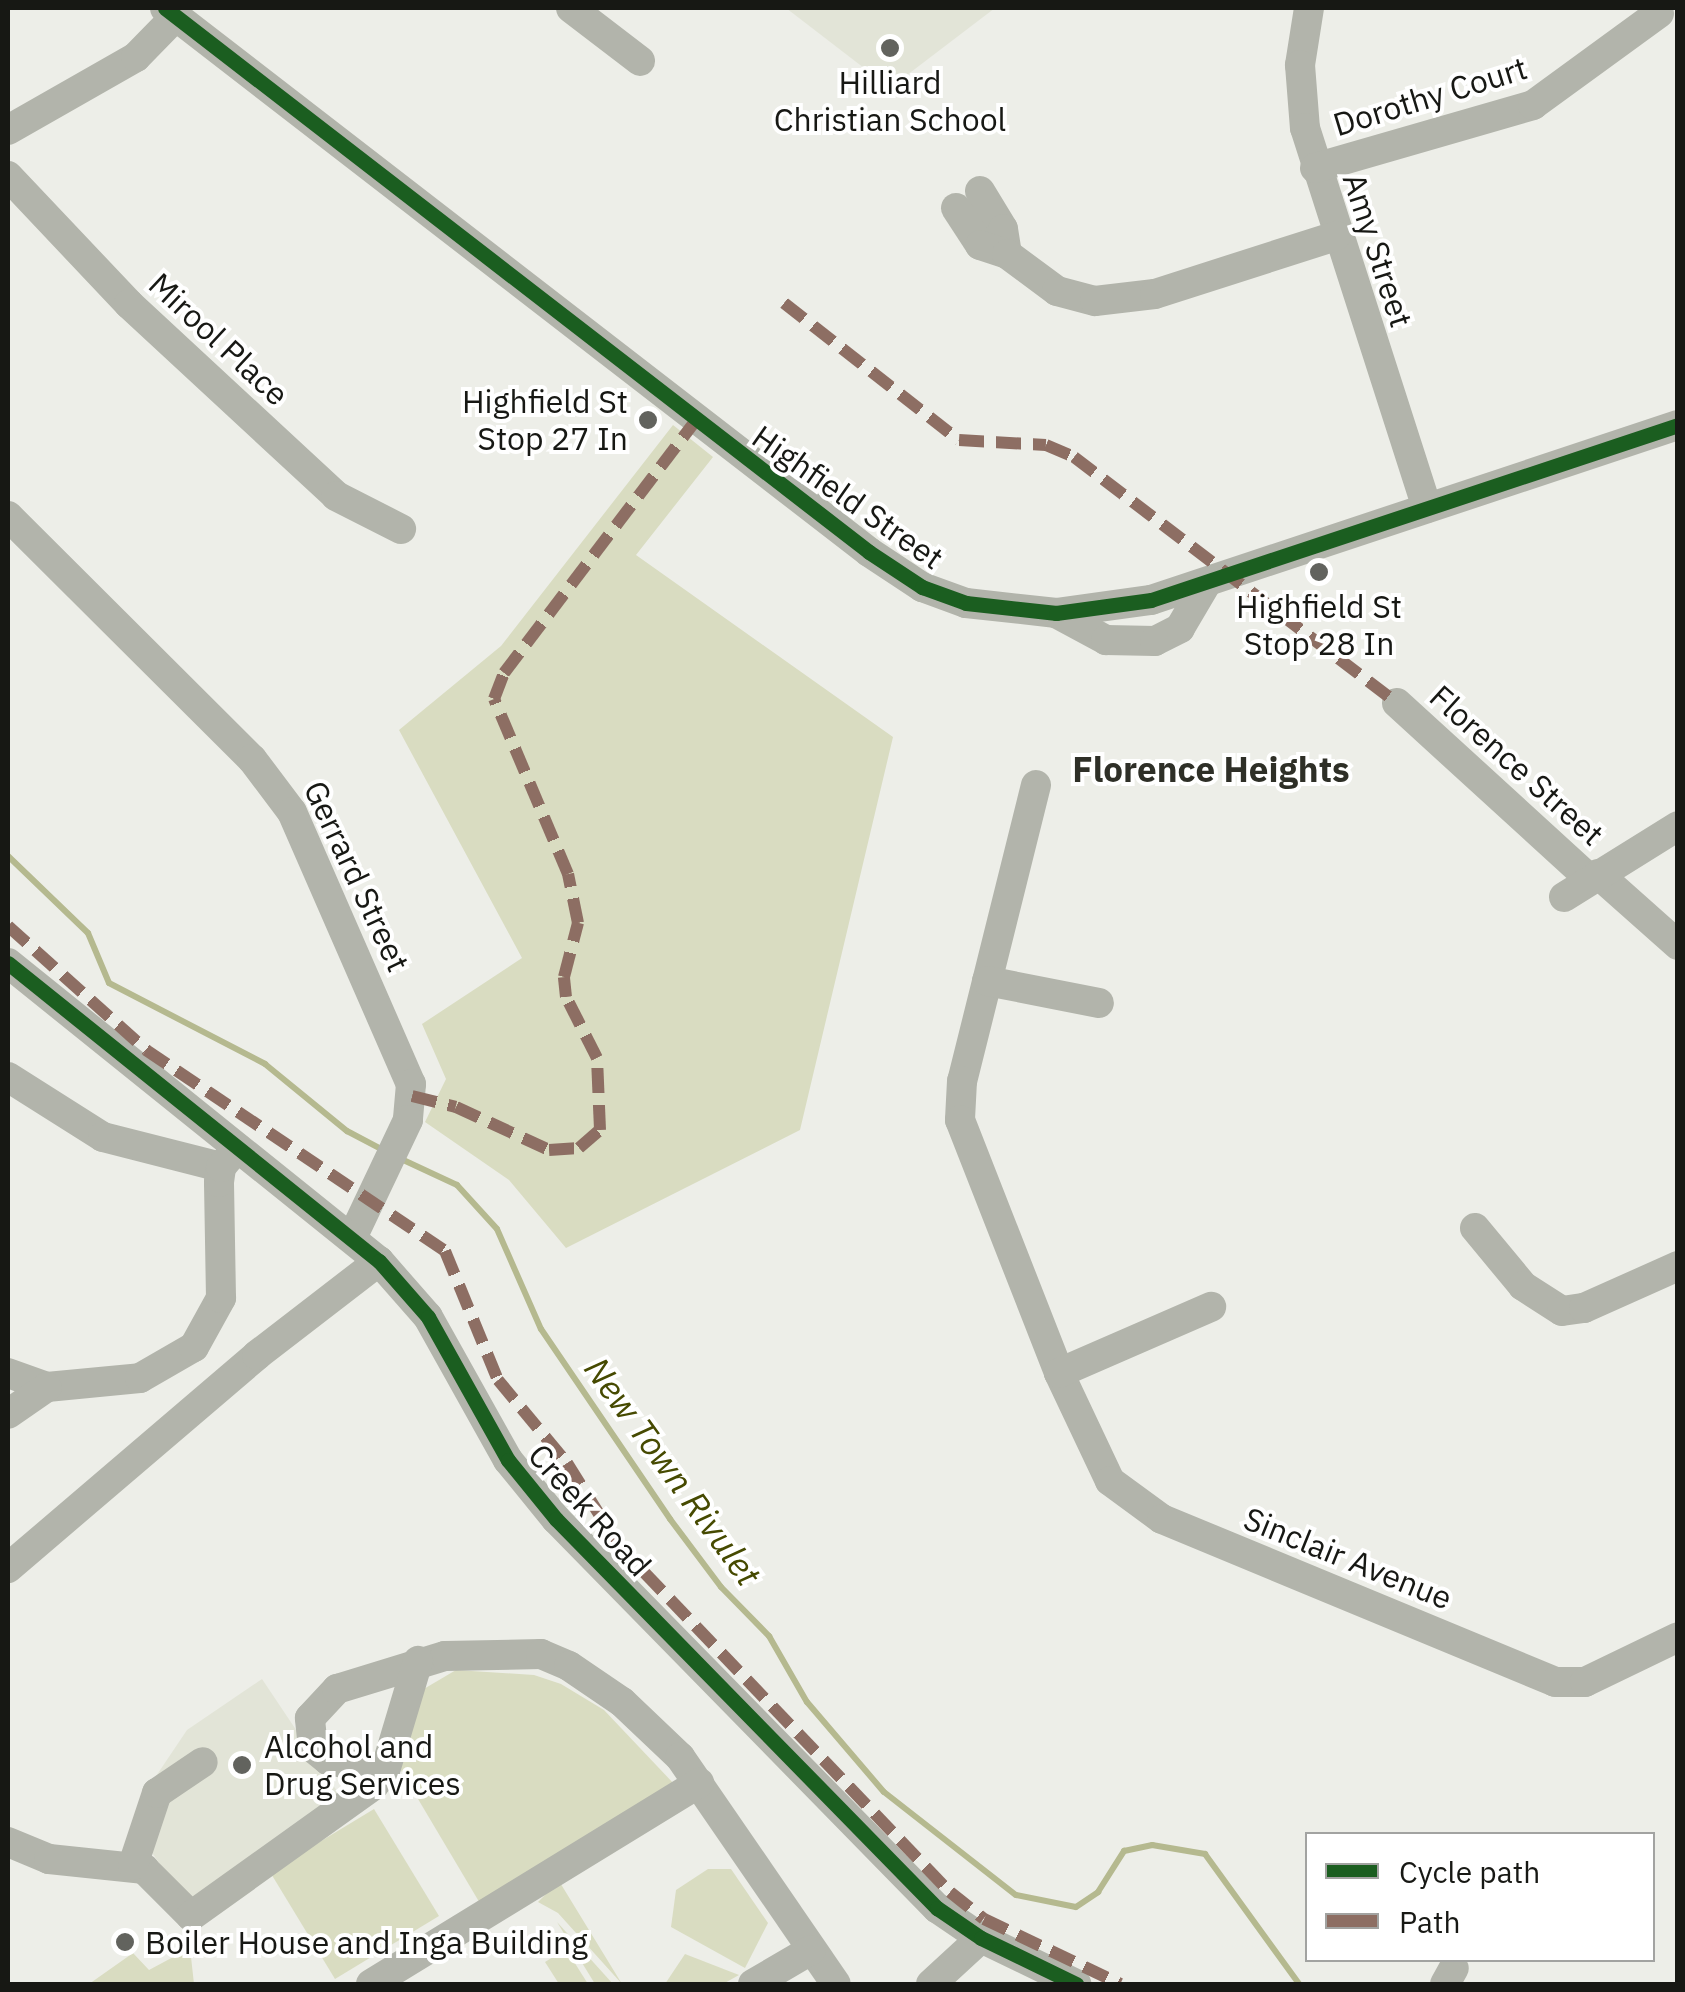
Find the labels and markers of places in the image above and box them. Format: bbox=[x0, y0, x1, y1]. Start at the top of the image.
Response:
marker: Hilliard Christian School bbox=[879, 37, 901, 59]
place label: Hilliard Christian School bbox=[774, 64, 1006, 139]
place label: Highfield St Stop 27 In bbox=[462, 383, 628, 458]
marker: Highfield St Stop 27 In bbox=[637, 409, 659, 431]
marker: Highfield St Stop 28 In bbox=[1308, 561, 1330, 583]
place label: Highfield St Stop 28 In bbox=[1236, 588, 1402, 663]
place label: Alcohol and Drug Services bbox=[264, 1728, 461, 1803]
marker: Alcohol and Drug Services bbox=[229, 1752, 255, 1778]
place label: Boiler House and Inga Building bbox=[145, 1923, 588, 1961]
marker: Boiler House and Inga Building bbox=[114, 1931, 136, 1953]

